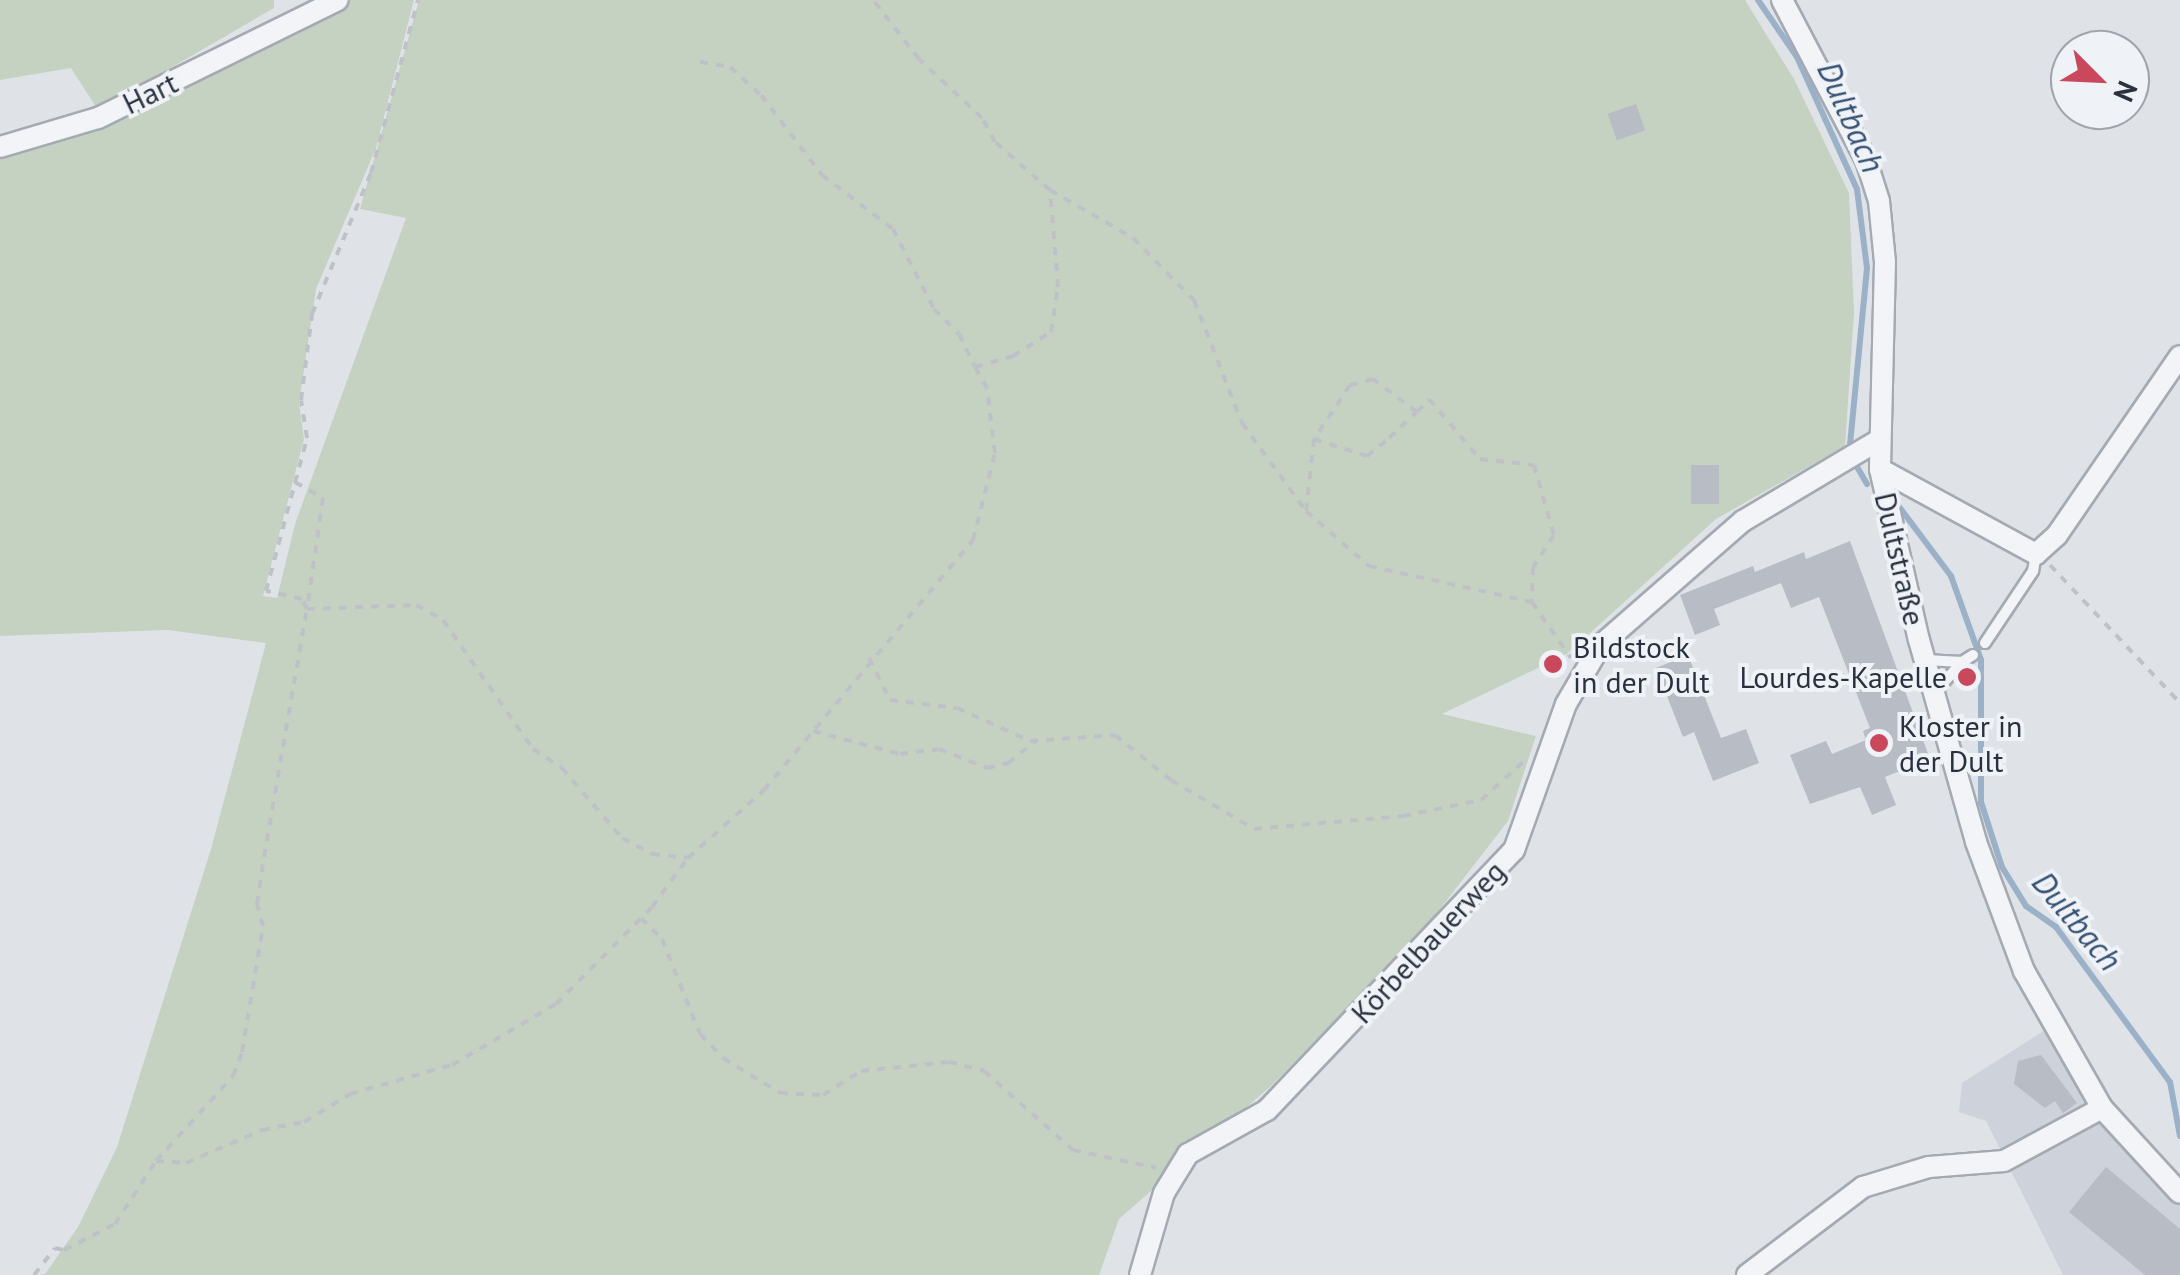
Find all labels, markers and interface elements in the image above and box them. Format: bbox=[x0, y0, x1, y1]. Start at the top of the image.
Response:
north arrow bbox=[2050, 30, 2150, 130]
water label: Dultbach bbox=[1810, 56, 1892, 178]
street label: Hart bbox=[117, 64, 183, 122]
text: N bbox=[2105, 76, 2147, 108]
street label: Dultstraße bbox=[1867, 489, 1933, 629]
place label: Bildstock in der Dult bbox=[1573, 629, 1710, 700]
marker: Bildstock in der Dult bbox=[1542, 653, 1564, 675]
place label: Lourdes-Kapelle bbox=[1739, 659, 1947, 695]
marker: Lourdes-Kapelle bbox=[1956, 666, 1978, 688]
place label: Kloster in der Dult bbox=[1899, 708, 2023, 778]
marker: Kloster in der Dult bbox=[1868, 732, 1890, 754]
street label: Körbelbauerweg bbox=[1344, 853, 1512, 1031]
water label: Dultbach bbox=[2025, 864, 2129, 978]

